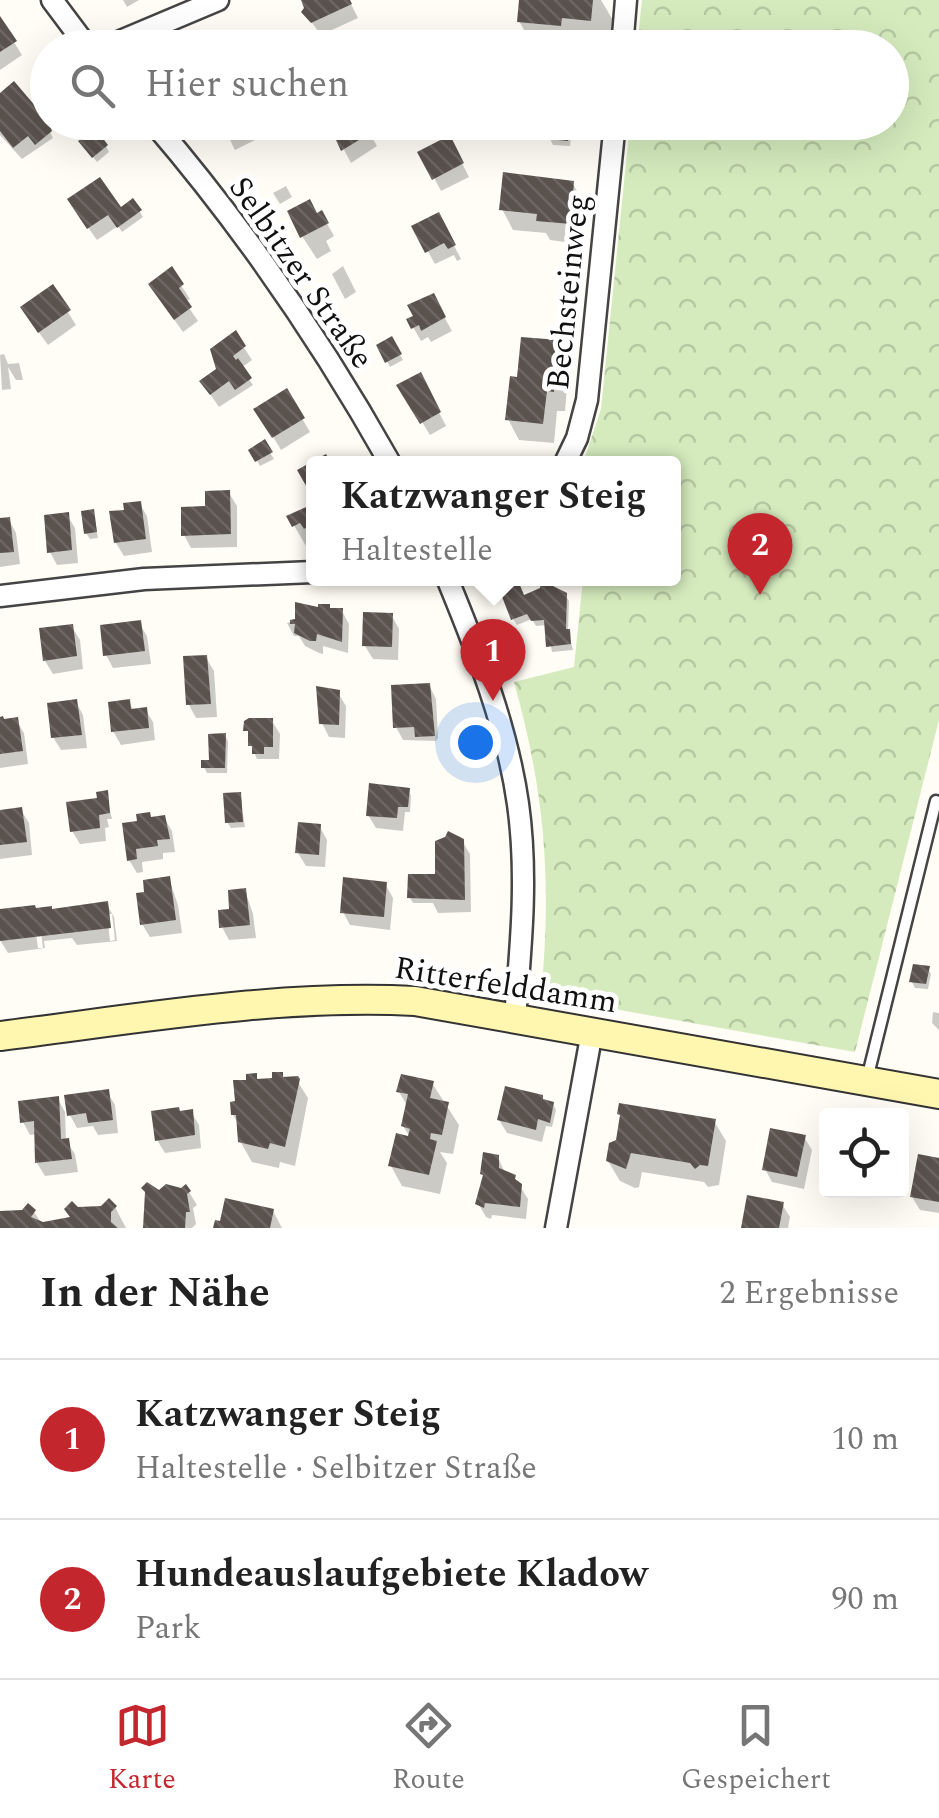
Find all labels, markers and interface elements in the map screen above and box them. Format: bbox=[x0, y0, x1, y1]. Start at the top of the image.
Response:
search box bbox=[30, 30, 909, 140]
text: Hier suchen bbox=[145, 56, 349, 114]
icon: search bbox=[65, 58, 120, 113]
street label: Selbitzer Straße bbox=[216, 166, 386, 379]
street label: Bechsteinweg bbox=[534, 192, 603, 392]
popup bbox=[306, 456, 681, 586]
text: Katzwanger Steig bbox=[340, 468, 647, 526]
pin: 2 bbox=[728, 512, 792, 595]
text: Haltestelle bbox=[340, 526, 493, 575]
pin: 1 bbox=[460, 618, 526, 701]
your location bbox=[450, 717, 501, 768]
street label: Ritterfelddamm bbox=[391, 944, 621, 1027]
map controls bbox=[819, 1108, 909, 1198]
button: locate bbox=[819, 1108, 909, 1198]
text: In der Nähe bbox=[40, 1262, 270, 1325]
text: 2 Ergebnisse bbox=[720, 1269, 899, 1318]
text: Katzwanger Steig bbox=[135, 1386, 441, 1444]
text: 1 bbox=[64, 1415, 81, 1464]
text: 10 m bbox=[831, 1415, 899, 1464]
text: Haltestelle · Selbitzer Straße bbox=[135, 1444, 537, 1493]
text: Hundeauslaufgebiete Kladow bbox=[135, 1546, 648, 1604]
text: 2 bbox=[64, 1575, 81, 1624]
text: 90 m bbox=[831, 1575, 899, 1624]
text: Park bbox=[135, 1604, 201, 1653]
tab: Karte bbox=[108, 1698, 176, 1801]
tab: Route bbox=[392, 1698, 465, 1801]
tab: Gespeichert bbox=[681, 1698, 831, 1801]

